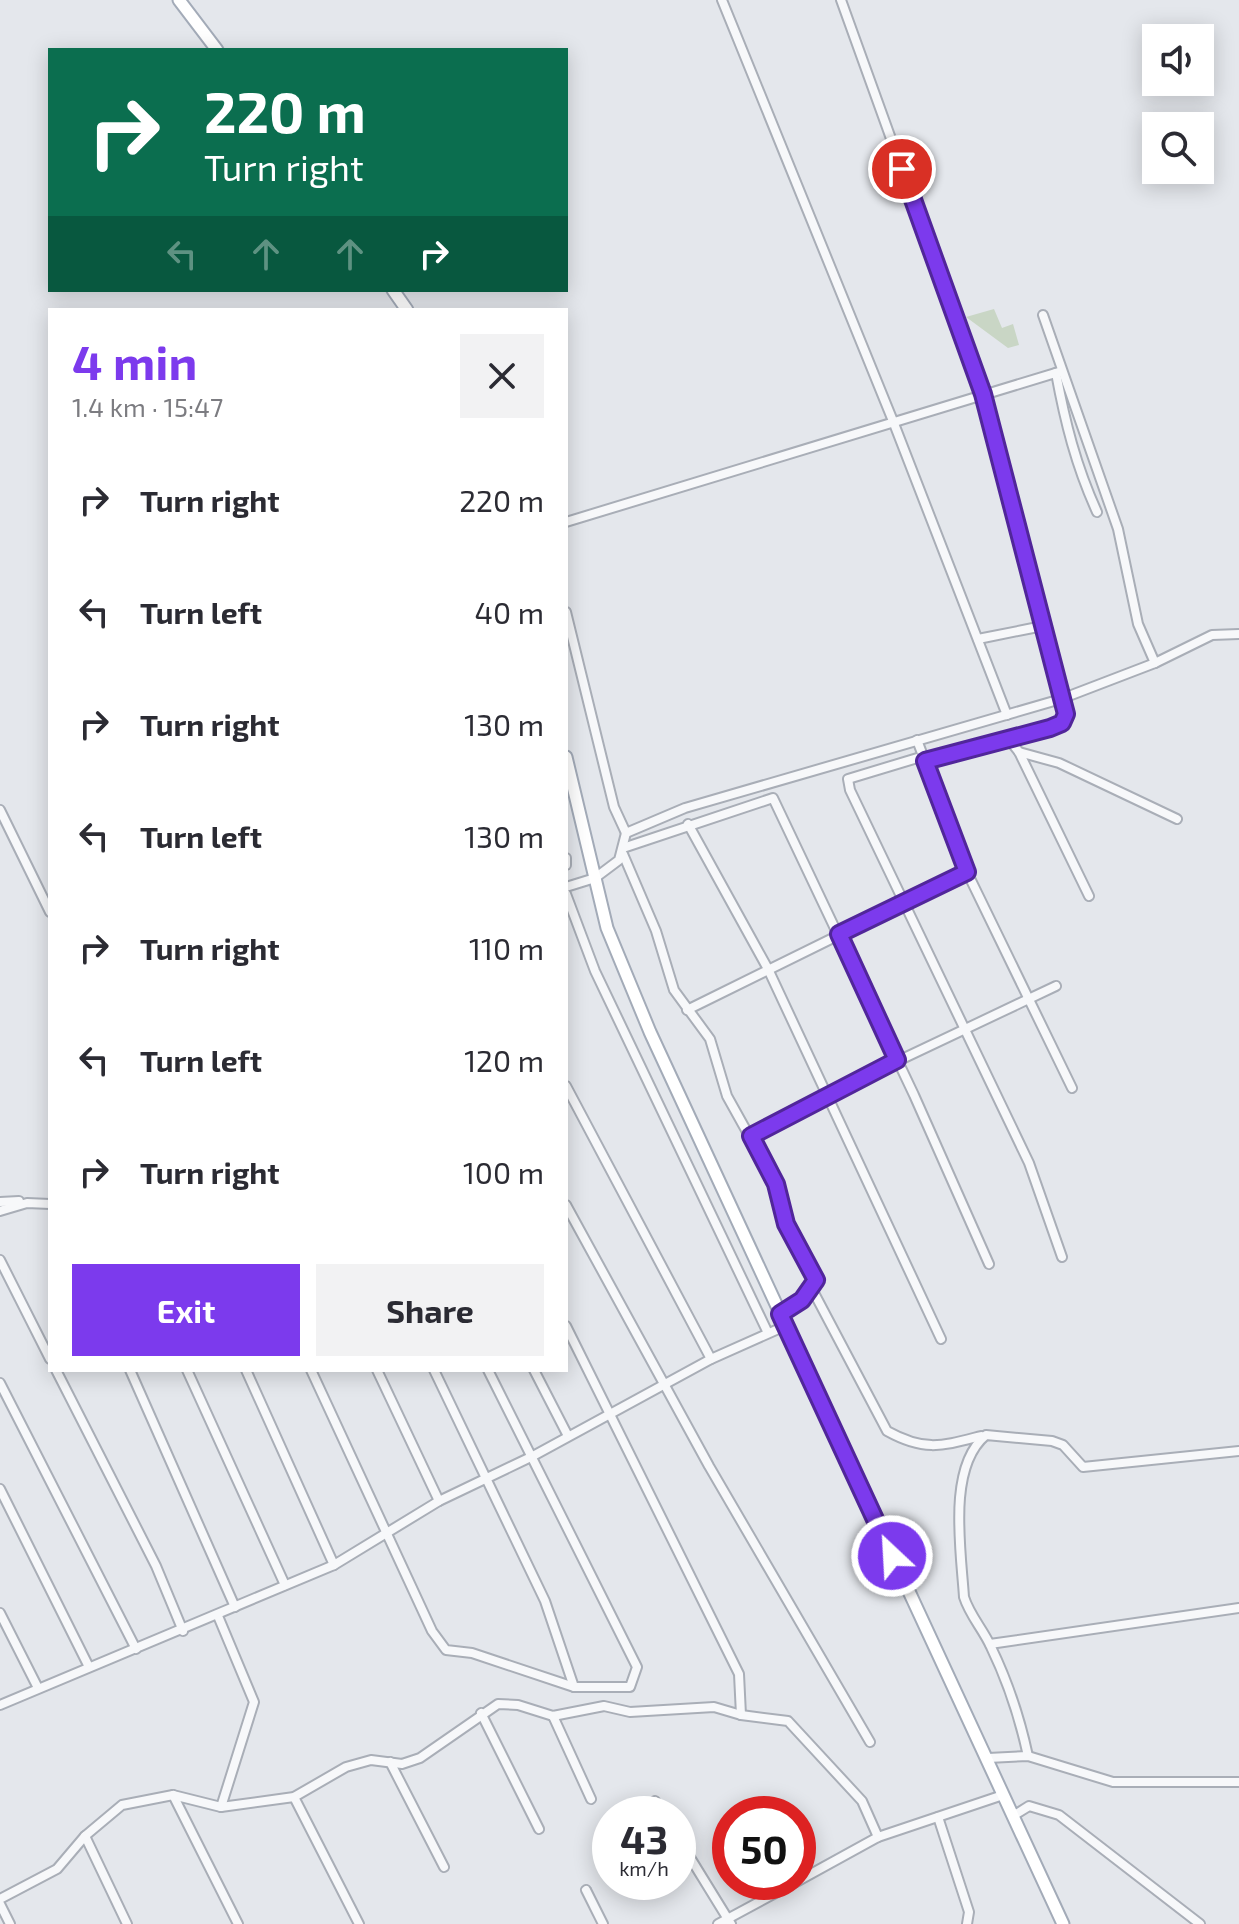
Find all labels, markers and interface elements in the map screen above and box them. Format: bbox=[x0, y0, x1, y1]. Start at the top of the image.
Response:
map controls bbox=[1142, 24, 1214, 184]
button: sound bbox=[1142, 24, 1214, 96]
text: 220 m bbox=[204, 77, 366, 144]
icon: right bbox=[72, 80, 176, 184]
button: search bbox=[1142, 112, 1214, 184]
pin bbox=[868, 135, 936, 203]
text: Turn right bbox=[204, 145, 364, 188]
icon: arrive bbox=[880, 147, 924, 191]
icon: left bbox=[160, 232, 204, 276]
icon: ahead bbox=[244, 232, 288, 276]
icon: ahead bbox=[328, 232, 372, 276]
icon: right bbox=[412, 232, 456, 276]
text: 4 min bbox=[72, 332, 197, 390]
button: close bbox=[460, 334, 544, 418]
text: 1.4 km · 15:47 bbox=[72, 391, 223, 422]
icon: right bbox=[72, 478, 116, 522]
text: Turn right bbox=[140, 482, 280, 518]
text: 220 m bbox=[459, 482, 544, 518]
icon: left bbox=[72, 590, 116, 634]
text: Turn left bbox=[140, 594, 262, 630]
text: 40 m bbox=[474, 594, 544, 630]
icon: right bbox=[72, 702, 116, 746]
text: Turn right bbox=[140, 706, 280, 742]
text: 130 m bbox=[464, 706, 544, 742]
icon: left bbox=[72, 814, 116, 858]
text: Turn left bbox=[140, 818, 262, 854]
text: 130 m bbox=[464, 818, 544, 854]
icon: right bbox=[72, 926, 116, 970]
text: Turn right bbox=[140, 930, 280, 966]
text: 110 m bbox=[469, 930, 544, 966]
icon: left bbox=[72, 1038, 116, 1082]
text: Turn left bbox=[140, 1042, 262, 1078]
text: 120 m bbox=[464, 1042, 544, 1078]
icon: right bbox=[72, 1150, 116, 1194]
text: Turn right bbox=[140, 1154, 280, 1190]
text: 100 m bbox=[463, 1154, 544, 1190]
button: Exit bbox=[72, 1264, 300, 1356]
button: Share bbox=[316, 1264, 544, 1356]
position arrow bbox=[850, 1514, 934, 1598]
speed limit sign: 50 bbox=[712, 1796, 816, 1900]
text: 43 bbox=[620, 1814, 668, 1862]
text: km/h bbox=[619, 1856, 669, 1880]

